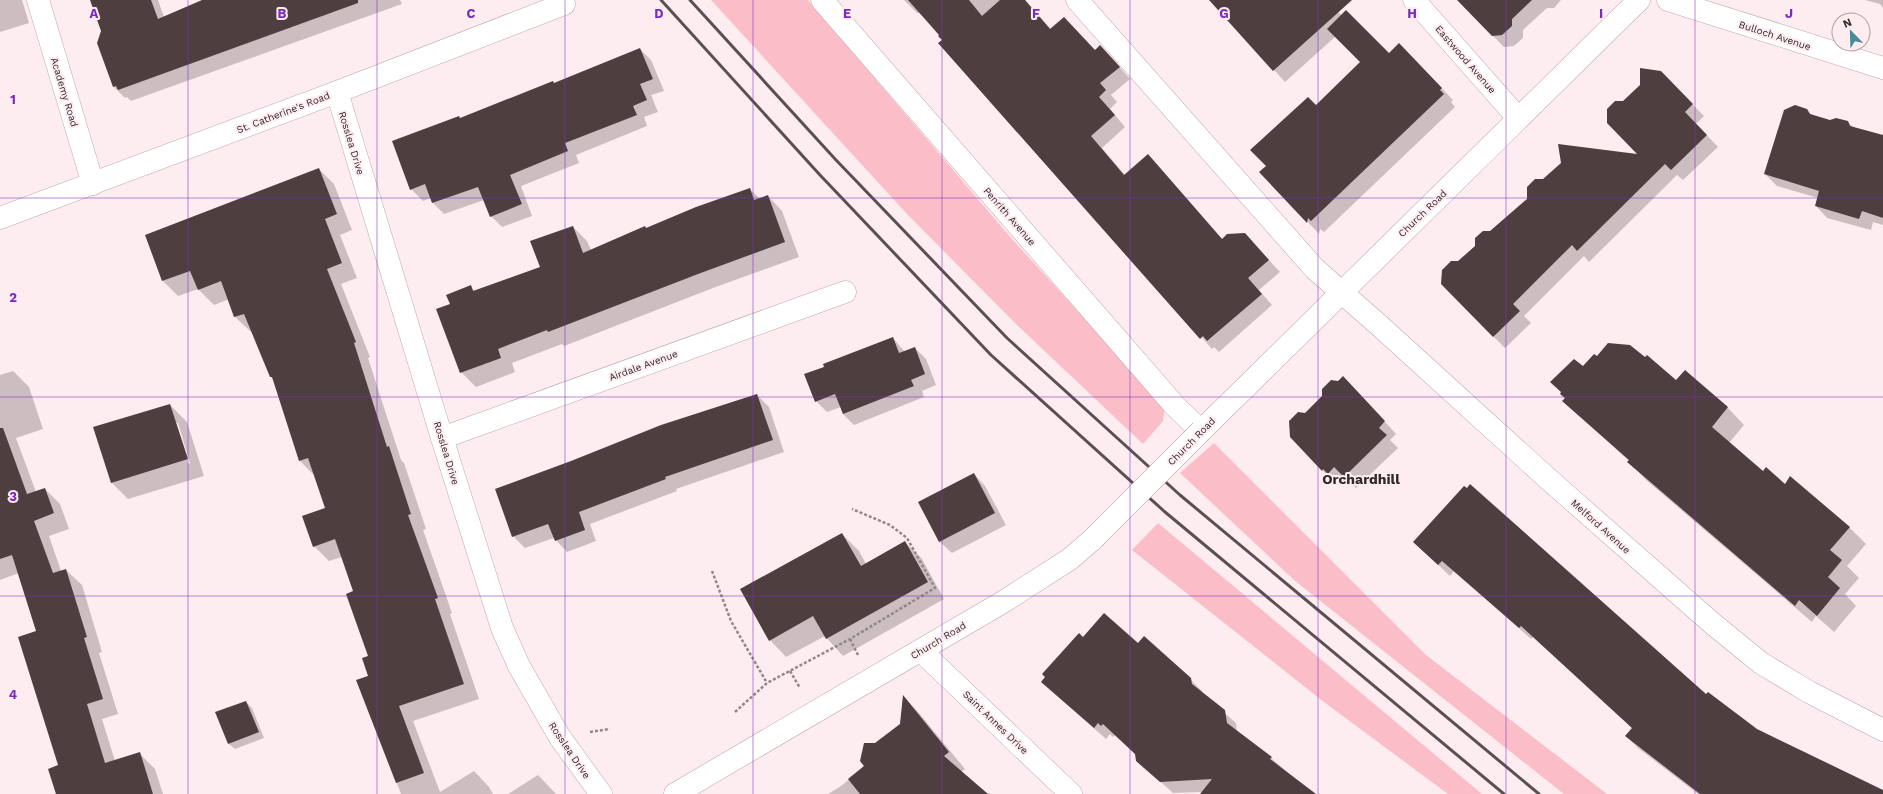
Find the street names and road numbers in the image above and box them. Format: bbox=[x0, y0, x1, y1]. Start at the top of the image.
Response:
street label: Bulloch Avenue bbox=[1737, 19, 1812, 52]
street label: Eastwood Avenue bbox=[1433, 23, 1498, 96]
street label: Academy Road bbox=[49, 56, 80, 128]
street label: St. Catherine's Road bbox=[235, 90, 331, 135]
street label: Rosslea Drive bbox=[337, 110, 366, 176]
street label: Penrith Avenue bbox=[981, 185, 1038, 248]
street label: Church Road bbox=[1396, 188, 1449, 239]
street label: Airdale Avenue bbox=[607, 348, 679, 383]
street label: Church Road bbox=[1165, 415, 1217, 467]
street label: Rosslea Drive bbox=[432, 420, 461, 486]
street label: Melford Avenue bbox=[1569, 497, 1633, 556]
street label: Church Road bbox=[909, 620, 968, 661]
street label: Saint Annes Drive bbox=[961, 688, 1031, 756]
street label: Rosslea Drive bbox=[547, 720, 593, 781]

